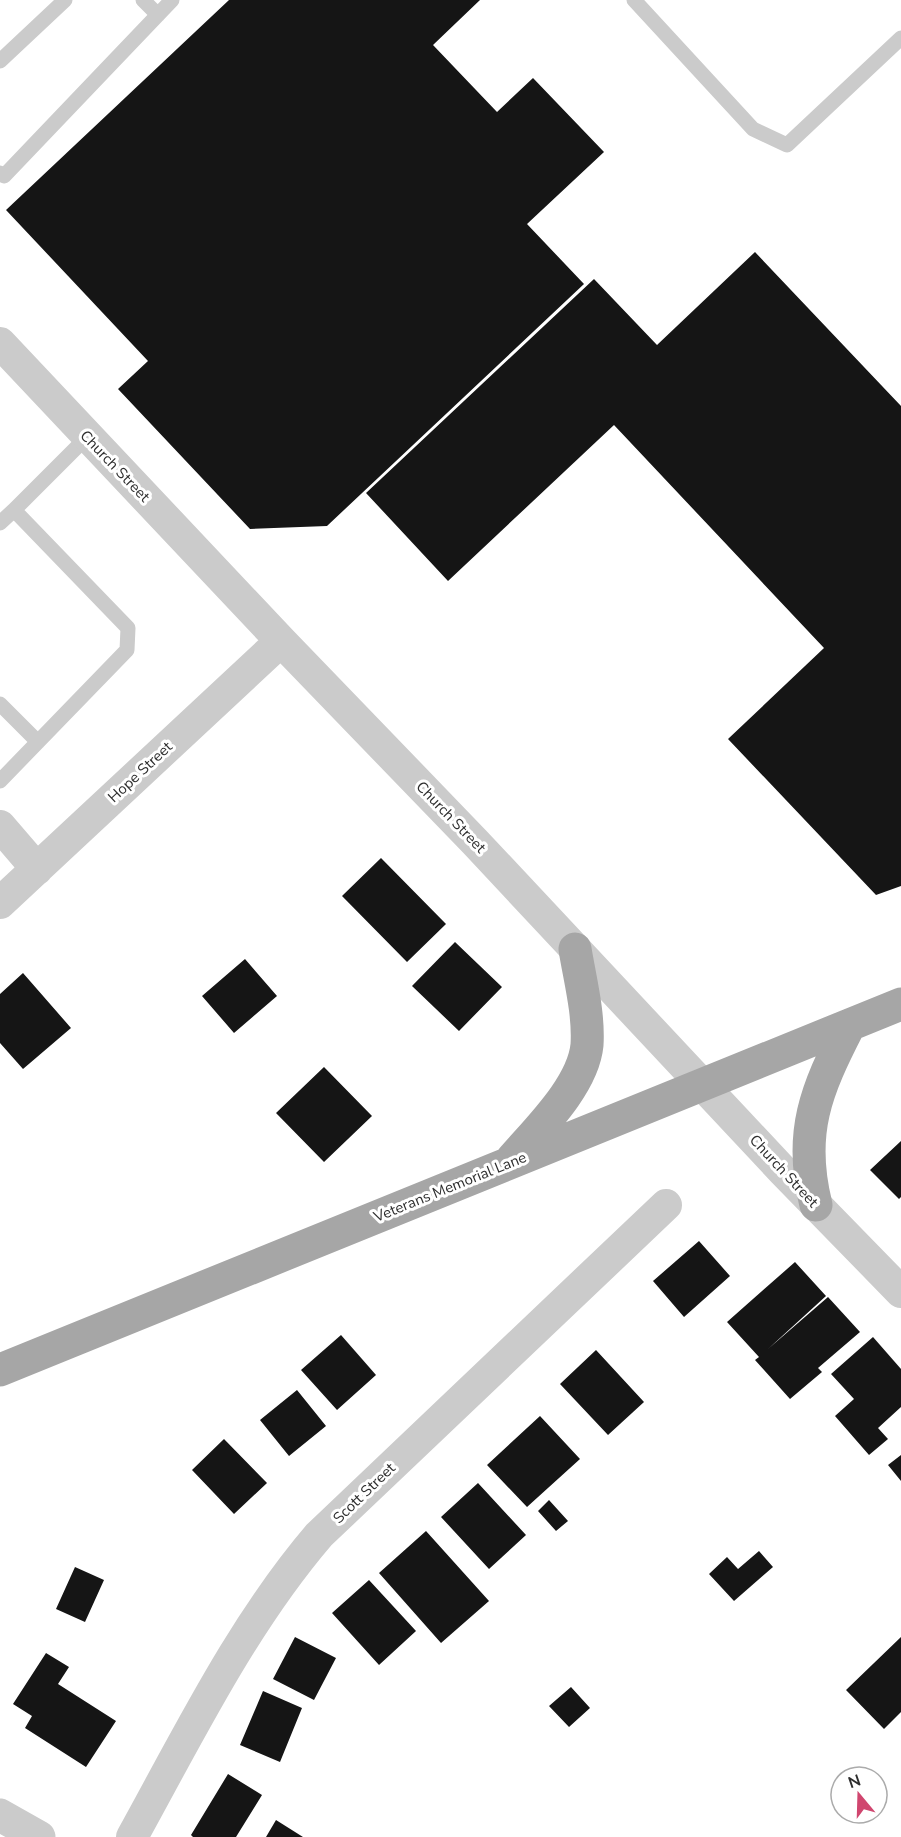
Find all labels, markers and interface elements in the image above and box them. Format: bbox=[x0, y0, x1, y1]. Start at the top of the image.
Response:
street label: Church Street bbox=[76, 426, 155, 507]
street label: Hope Street bbox=[103, 736, 177, 807]
street label: Church Street bbox=[412, 777, 491, 858]
street label: Church Street bbox=[745, 1130, 823, 1212]
street label: Veterans Memorial Lane bbox=[370, 1147, 529, 1227]
street label: Scott Street bbox=[329, 1458, 400, 1528]
north arrow bbox=[829, 1765, 889, 1825]
text: N bbox=[845, 1769, 864, 1794]

